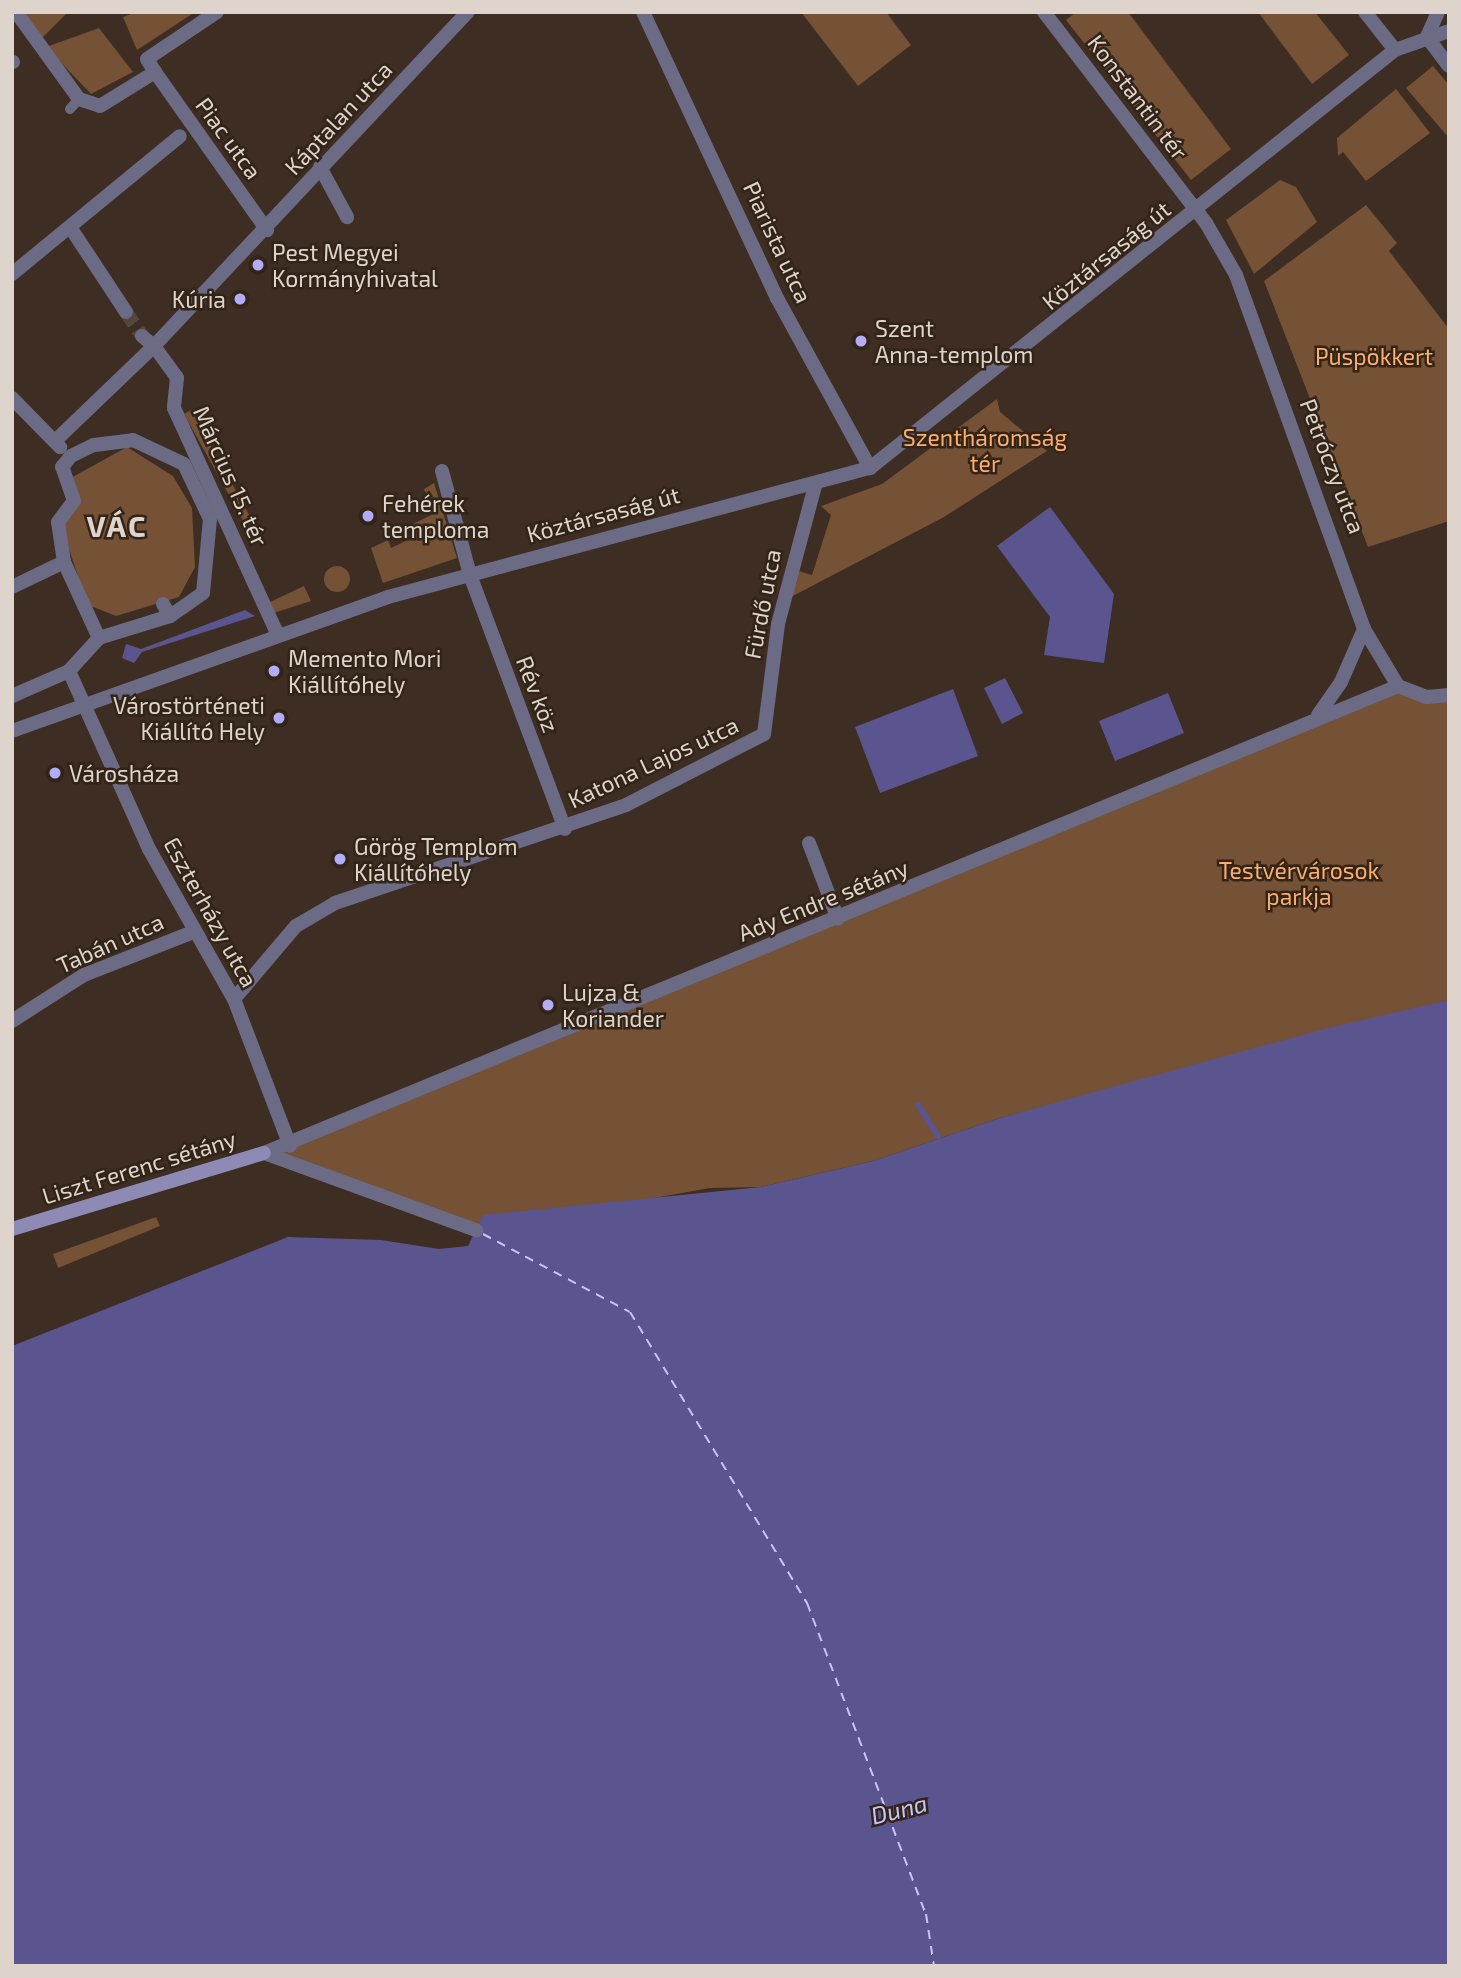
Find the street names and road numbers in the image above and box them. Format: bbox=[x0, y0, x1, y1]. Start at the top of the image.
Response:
street label: Konstantin tér bbox=[1082, 29, 1194, 165]
street label: Káptalan utca bbox=[279, 56, 397, 180]
street label: Piac utca bbox=[190, 92, 268, 184]
street label: Piarista utca bbox=[738, 177, 818, 307]
street label: Köztársaság út bbox=[1036, 195, 1176, 315]
street label: Petróczy utca bbox=[1295, 395, 1371, 537]
street label: Március 15. tér bbox=[188, 402, 274, 550]
street label: Köztársaság út bbox=[524, 480, 682, 548]
street label: Fürdő utca bbox=[738, 547, 786, 661]
street label: Rév köz bbox=[511, 652, 565, 736]
street label: Katona Lajos utca bbox=[563, 710, 743, 814]
street label: Eszterházy utca bbox=[158, 832, 264, 992]
street label: Ady Endre sétány bbox=[734, 853, 912, 947]
street label: Tabán utca bbox=[52, 907, 168, 979]
street label: Liszt Ferenc sétány bbox=[39, 1124, 239, 1210]

